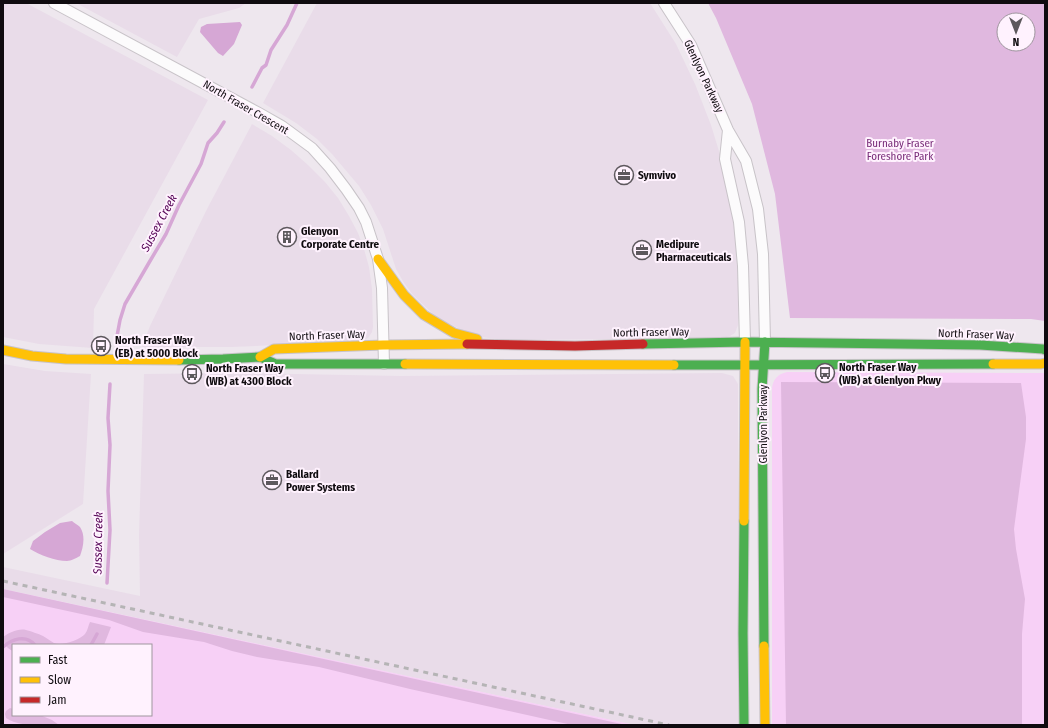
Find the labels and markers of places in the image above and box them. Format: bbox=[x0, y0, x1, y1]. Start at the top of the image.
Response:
office icon: Symvivo bbox=[613, 164, 635, 186]
place label: Symvivo bbox=[638, 169, 676, 182]
place label: Glenyon Corporate Centre bbox=[301, 225, 379, 251]
building icon: Glenyon Corporate Centre bbox=[276, 226, 298, 248]
place label: Medipure Pharmaceuticals bbox=[656, 238, 732, 264]
office icon: Medipure Pharmaceuticals bbox=[631, 239, 653, 261]
place label: North Fraser Way (EB) at 5000 Block bbox=[115, 334, 198, 360]
bus stop icon: North Fraser Way (EB) at 5000 Block bbox=[90, 335, 112, 357]
place label: North Fraser Way (WB) at Glenlyon Pkwy bbox=[839, 361, 942, 387]
place label: North Fraser Way (WB) at 4300 Block bbox=[206, 362, 292, 388]
bus stop icon: North Fraser Way (WB) at Glenlyon Pkwy bbox=[814, 362, 836, 384]
bus stop icon: North Fraser Way (WB) at 4300 Block bbox=[181, 363, 203, 385]
place label: Ballard Power Systems bbox=[286, 468, 355, 494]
office icon: Ballard Power Systems bbox=[261, 469, 283, 491]

